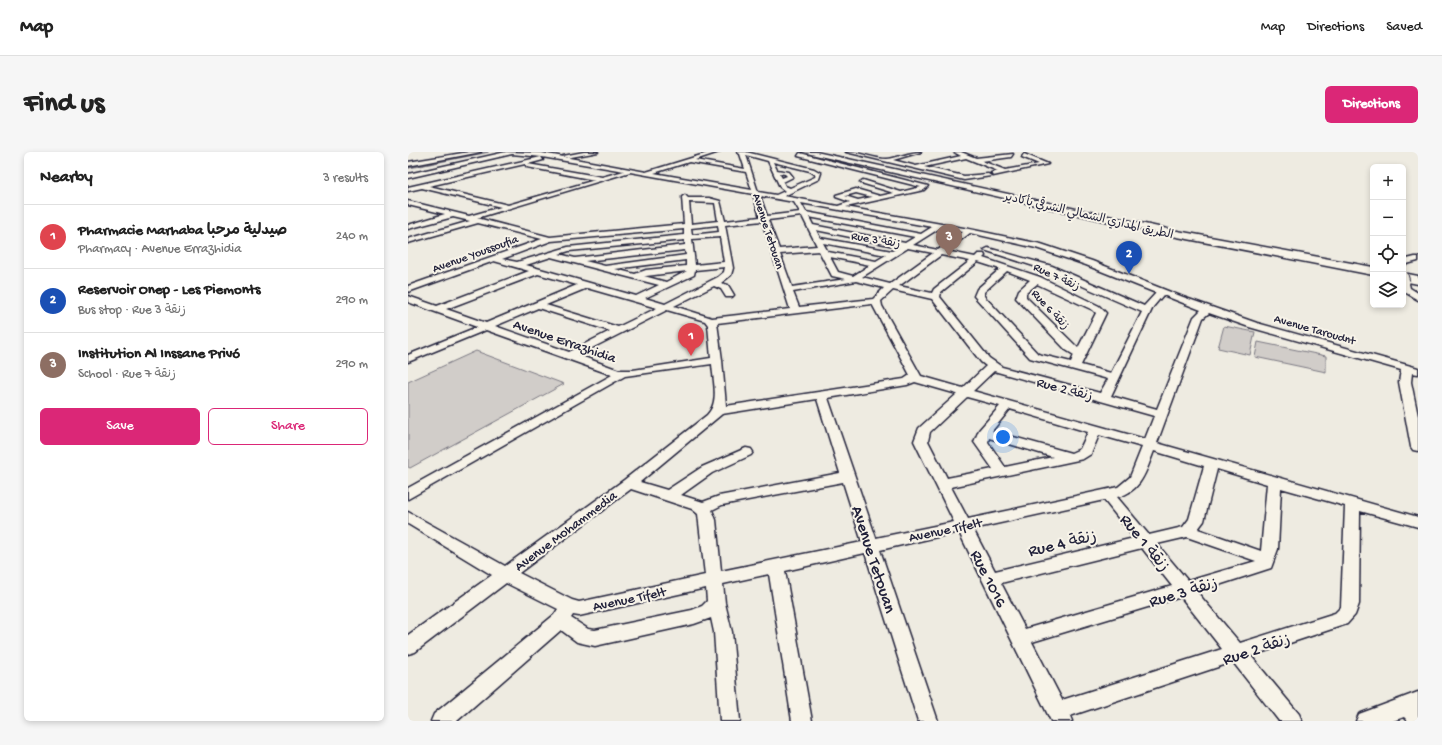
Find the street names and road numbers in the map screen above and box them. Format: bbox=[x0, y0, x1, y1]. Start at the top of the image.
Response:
street label: الطريق المداري الشمالي الشرقي بأكادير bbox=[1001, 188, 1175, 245]
street label: Avenue Tetouan bbox=[748, 192, 786, 272]
street label: Rue 3 زنقة bbox=[850, 230, 901, 252]
street label: Avenue Youssoufia bbox=[431, 233, 521, 277]
street label: Rue 7 زنقة bbox=[1031, 261, 1082, 295]
street label: Rue 6 زنقة bbox=[1028, 287, 1072, 333]
street label: Avenue Taroudnt bbox=[1272, 313, 1358, 350]
street label: Avenue Errazhidia bbox=[511, 317, 619, 368]
street label: Rue 2 زنقة bbox=[1034, 375, 1094, 406]
street label: Avenue Mohammedia bbox=[512, 487, 622, 576]
street label: Avenue Tetouan bbox=[845, 504, 899, 616]
street label: Rue 1 زنقة bbox=[1114, 510, 1174, 577]
street label: Avenue Tifelt bbox=[907, 515, 985, 547]
street label: Rue 4 زنقة bbox=[1026, 526, 1099, 562]
street label: Rue 1016 bbox=[964, 547, 1010, 612]
street label: Rue 3 زنقة bbox=[1147, 574, 1220, 613]
street label: Avenue Tifelt bbox=[591, 584, 669, 616]
street label: Rue 2 زنقة bbox=[1220, 630, 1293, 671]

